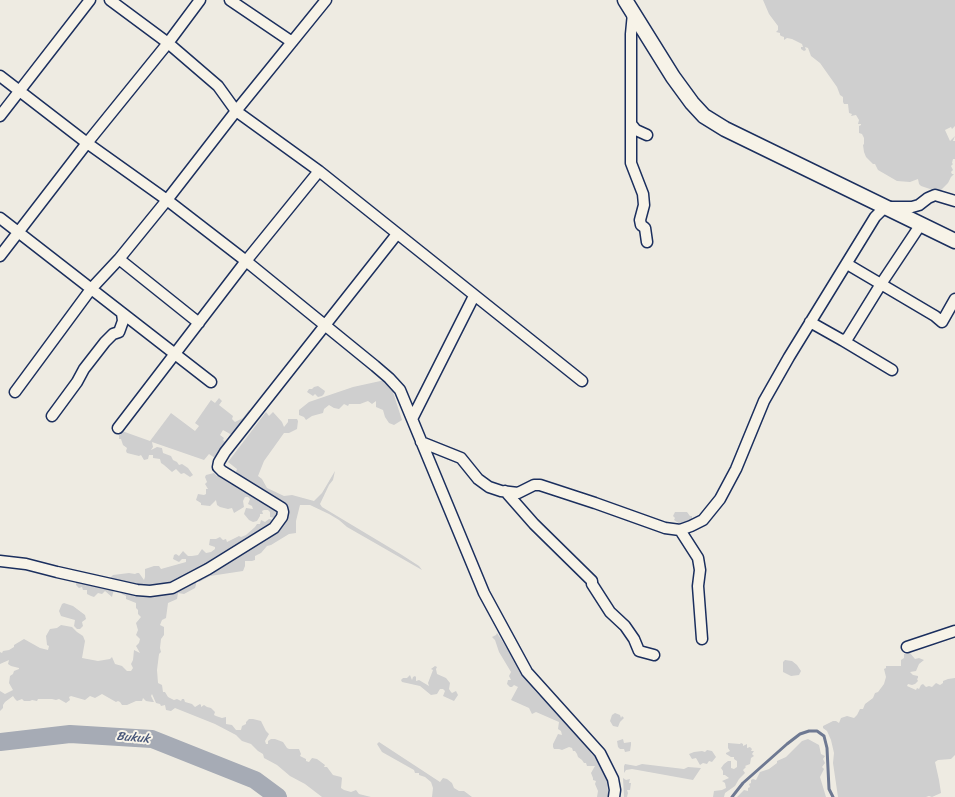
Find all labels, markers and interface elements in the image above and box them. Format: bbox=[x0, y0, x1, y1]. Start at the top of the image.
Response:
water label: Bukuk bbox=[116, 729, 150, 747]

